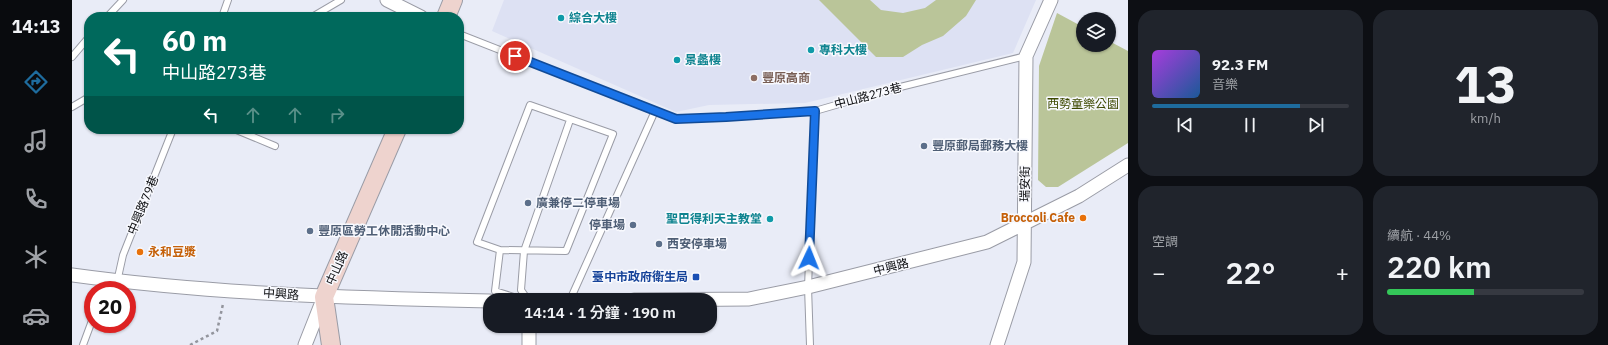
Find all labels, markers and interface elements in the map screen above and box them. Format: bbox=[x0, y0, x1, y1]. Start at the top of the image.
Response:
place label: 綜合大樓 bbox=[569, 10, 617, 25]
map controls bbox=[1076, 12, 1116, 52]
button: layers bbox=[1076, 12, 1116, 52]
marker: 綜合大樓 bbox=[556, 13, 566, 23]
text: 14:13 bbox=[11, 15, 61, 38]
text: 60 m bbox=[162, 22, 227, 59]
icon: left bbox=[96, 28, 148, 80]
pin bbox=[498, 39, 532, 73]
place label: 專科大樓 bbox=[819, 42, 867, 57]
icon: arrive bbox=[504, 45, 526, 67]
marker: 專科大樓 bbox=[806, 45, 816, 55]
text: 13 bbox=[1454, 50, 1517, 117]
place label: 景蠡樓 bbox=[685, 52, 721, 67]
marker: 景蠡樓 bbox=[672, 55, 682, 65]
text: 92.3 FM bbox=[1212, 55, 1268, 74]
text: 中山路273巷 bbox=[162, 61, 266, 84]
icon: directions bbox=[22, 68, 50, 96]
place label: 豐原高商 bbox=[762, 70, 810, 85]
marker: 豐原高商 bbox=[749, 73, 759, 83]
text: 音樂 bbox=[1212, 76, 1238, 93]
street label: 中山路273巷 bbox=[832, 79, 903, 112]
park label: 西勢童樂公園 bbox=[1047, 96, 1119, 111]
icon: left bbox=[200, 104, 222, 126]
icon: ahead bbox=[242, 104, 264, 126]
icon: ahead bbox=[284, 104, 306, 126]
icon: right bbox=[326, 104, 348, 126]
text: km/h bbox=[1470, 110, 1501, 127]
icon: previous bbox=[1174, 114, 1196, 136]
icon: pause bbox=[1239, 114, 1261, 136]
icon: next bbox=[1305, 114, 1327, 136]
icon: music bbox=[22, 127, 50, 155]
place label: 豐原郵局郵務大樓 bbox=[932, 138, 1028, 153]
marker: 豐原郵局郵務大樓 bbox=[919, 141, 929, 151]
street label: 瑞安街 bbox=[1017, 166, 1032, 202]
street label: 中興路79巷 bbox=[124, 173, 161, 237]
icon: phone bbox=[22, 185, 50, 213]
place label: 廣兼停二停車場 bbox=[536, 195, 620, 210]
marker: 廣兼停二停車場 bbox=[523, 198, 533, 208]
place label: Broccoli Cafe bbox=[1001, 210, 1075, 225]
place label: 聖巴得利天主教堂 bbox=[666, 211, 762, 226]
marker: Broccoli Cafe bbox=[1078, 213, 1088, 223]
marker: 聖巴得利天主教堂 bbox=[765, 214, 775, 224]
place label: 停車場 bbox=[589, 217, 625, 232]
marker: 停車場 bbox=[628, 220, 638, 230]
place label: 豐原區勞工休閒活動中心 bbox=[318, 223, 450, 238]
marker: 豐原區勞工休閒活動中心 bbox=[305, 226, 315, 236]
text: 續航 · 44% bbox=[1387, 227, 1451, 244]
text: 空調 bbox=[1152, 233, 1178, 250]
place label: 西安停車場 bbox=[667, 236, 727, 251]
position arrow bbox=[788, 237, 830, 279]
marker: 西安停車場 bbox=[654, 239, 664, 249]
icon: climate bbox=[22, 243, 50, 271]
place label: 永和豆漿 bbox=[148, 244, 196, 259]
marker: 永和豆漿 bbox=[135, 247, 145, 257]
text: 220 km bbox=[1387, 247, 1492, 286]
street label: 中山路 bbox=[322, 248, 351, 287]
text: 22° bbox=[1225, 253, 1276, 292]
street label: 中興路 bbox=[872, 255, 910, 278]
text: − bbox=[1152, 258, 1165, 287]
text: + bbox=[1336, 258, 1349, 287]
place label: 臺中市政府衛生局 bbox=[592, 269, 688, 284]
marker: 臺中市政府衛生局 bbox=[691, 272, 701, 282]
speed limit sign: 20 bbox=[84, 281, 136, 333]
street label: 中興路 bbox=[263, 285, 300, 302]
icon: car bbox=[22, 302, 50, 330]
text: 14:14 · 1 分鐘 · 190 m bbox=[524, 303, 676, 322]

